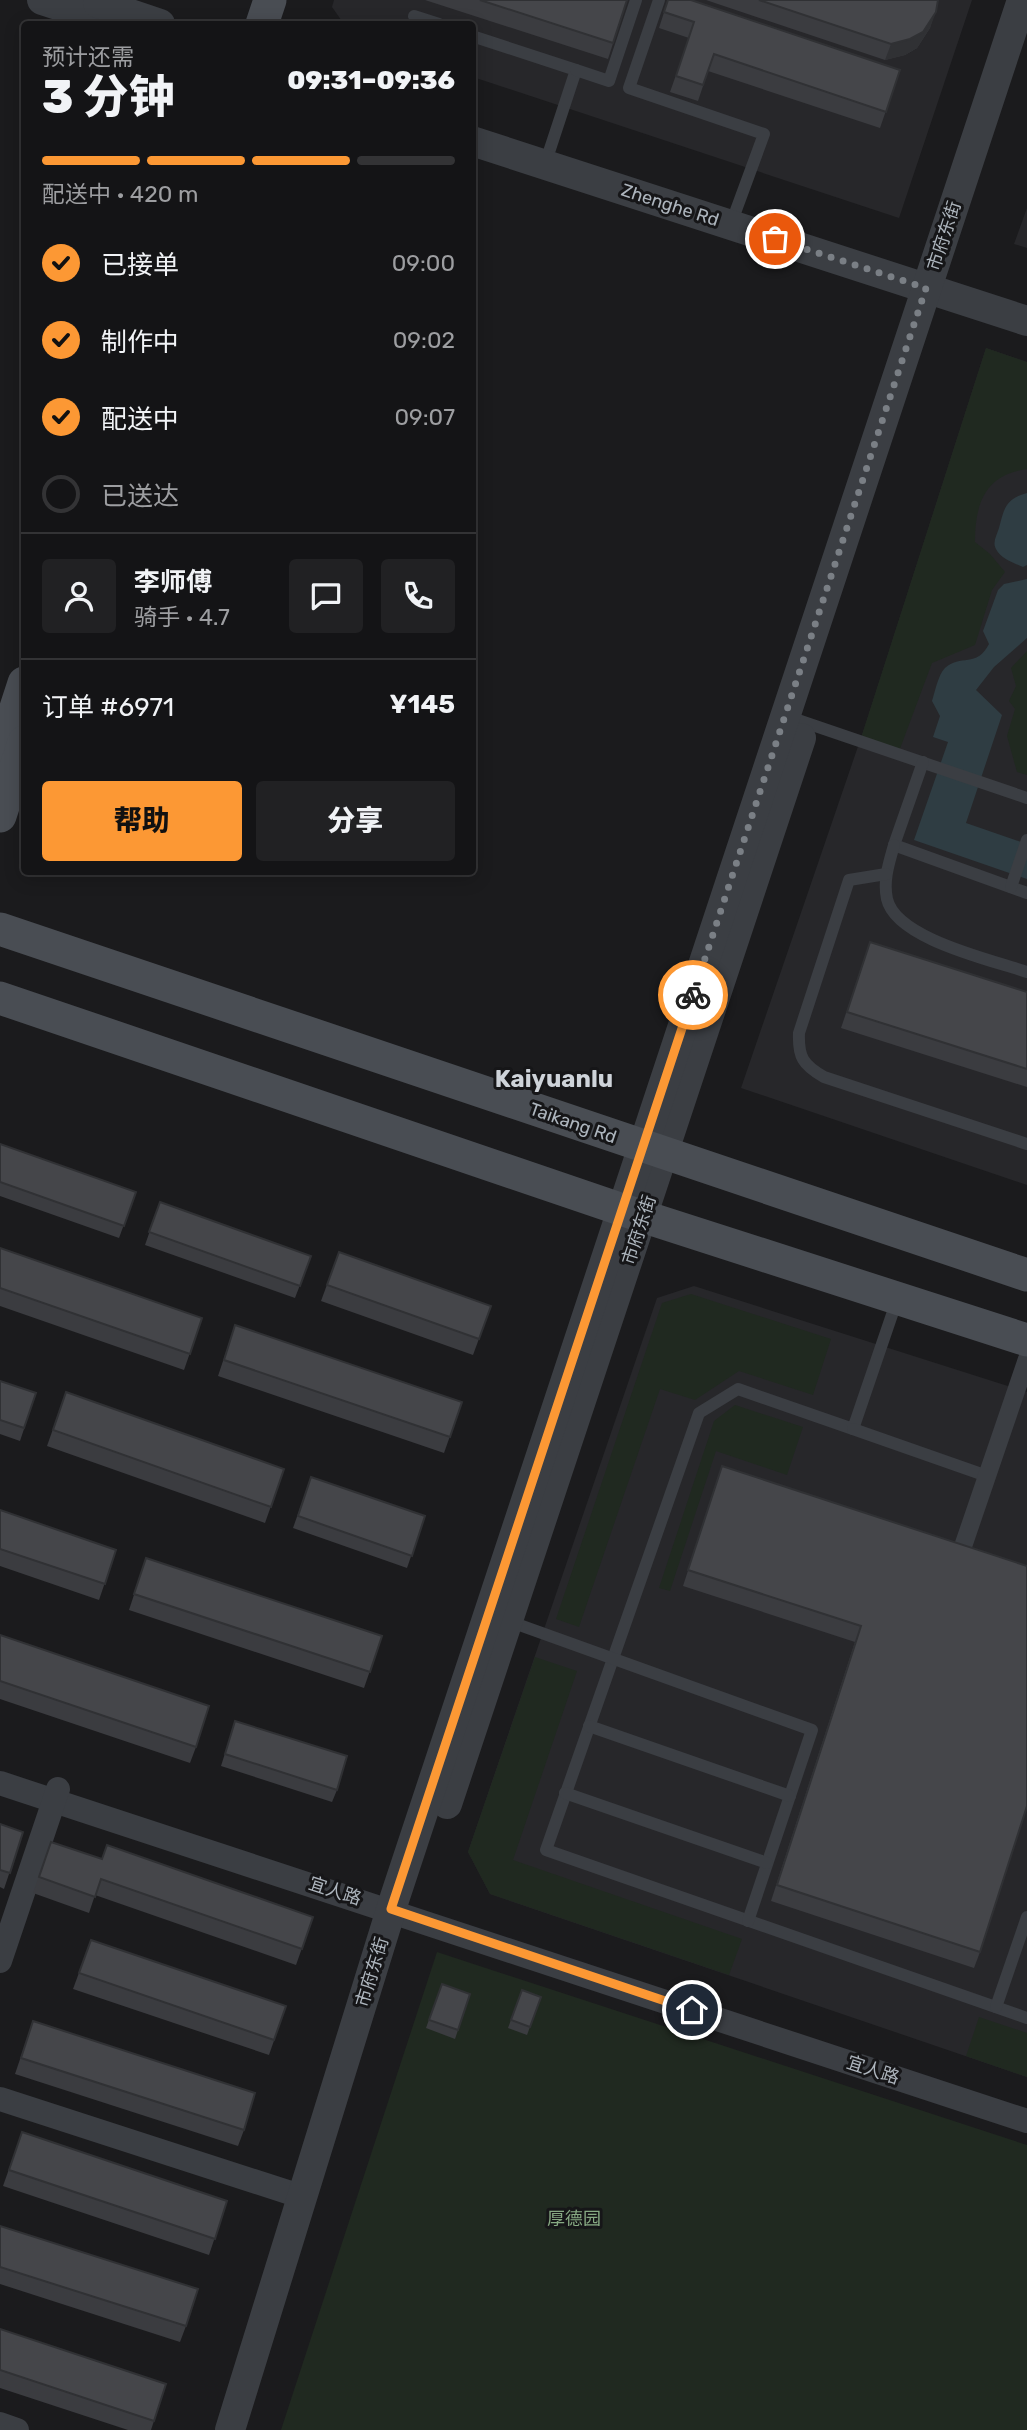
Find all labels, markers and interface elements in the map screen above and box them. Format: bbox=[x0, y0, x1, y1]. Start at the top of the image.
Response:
text: 预计还需 bbox=[42, 43, 134, 71]
text: 09:31–09:36 bbox=[287, 65, 455, 96]
text: 3 分钟 bbox=[42, 70, 175, 125]
street label: Zhenghe Rd bbox=[618, 179, 722, 231]
text: 配送中 · 420 m bbox=[42, 180, 198, 208]
street label: 市府东街 bbox=[922, 198, 966, 274]
pin bbox=[745, 209, 805, 269]
icon: bag bbox=[756, 220, 794, 258]
icon: check bbox=[42, 244, 80, 282]
text: 09:00 bbox=[392, 249, 455, 277]
text: 已接单 bbox=[101, 250, 179, 281]
icon: check bbox=[42, 321, 80, 359]
text: 09:02 bbox=[393, 326, 455, 354]
text: 制作中 bbox=[101, 327, 179, 358]
icon: check bbox=[42, 398, 80, 436]
text: 09:07 bbox=[394, 403, 455, 431]
text: 配送中 bbox=[101, 404, 179, 435]
text: 已送达 bbox=[101, 481, 179, 512]
button: person bbox=[42, 559, 116, 633]
button: chat bbox=[289, 559, 363, 633]
button: phone bbox=[381, 559, 455, 633]
text: 李师傅 bbox=[134, 567, 212, 598]
text: 骑手 · 4.7 bbox=[134, 603, 230, 631]
text: ¥145 bbox=[390, 689, 455, 720]
text: 订单 #6971 bbox=[42, 692, 174, 723]
button: 帮助 bbox=[42, 781, 242, 861]
button: 分享 bbox=[256, 781, 455, 861]
courier bbox=[658, 960, 728, 1030]
icon: bike bbox=[674, 976, 712, 1014]
district label: Kaiyuanlu bbox=[495, 1065, 613, 1093]
street label: Taikang Rd bbox=[527, 1098, 619, 1148]
street label: 市府东街 bbox=[617, 1192, 661, 1268]
street label: 宜人路 bbox=[306, 1872, 364, 1910]
street label: 市府东街 bbox=[351, 1934, 393, 2010]
pin bbox=[662, 1980, 722, 2040]
icon: home bbox=[673, 1991, 711, 2029]
street label: 宜人路 bbox=[844, 2051, 902, 2089]
park label: 厚德园 bbox=[547, 2208, 601, 2230]

